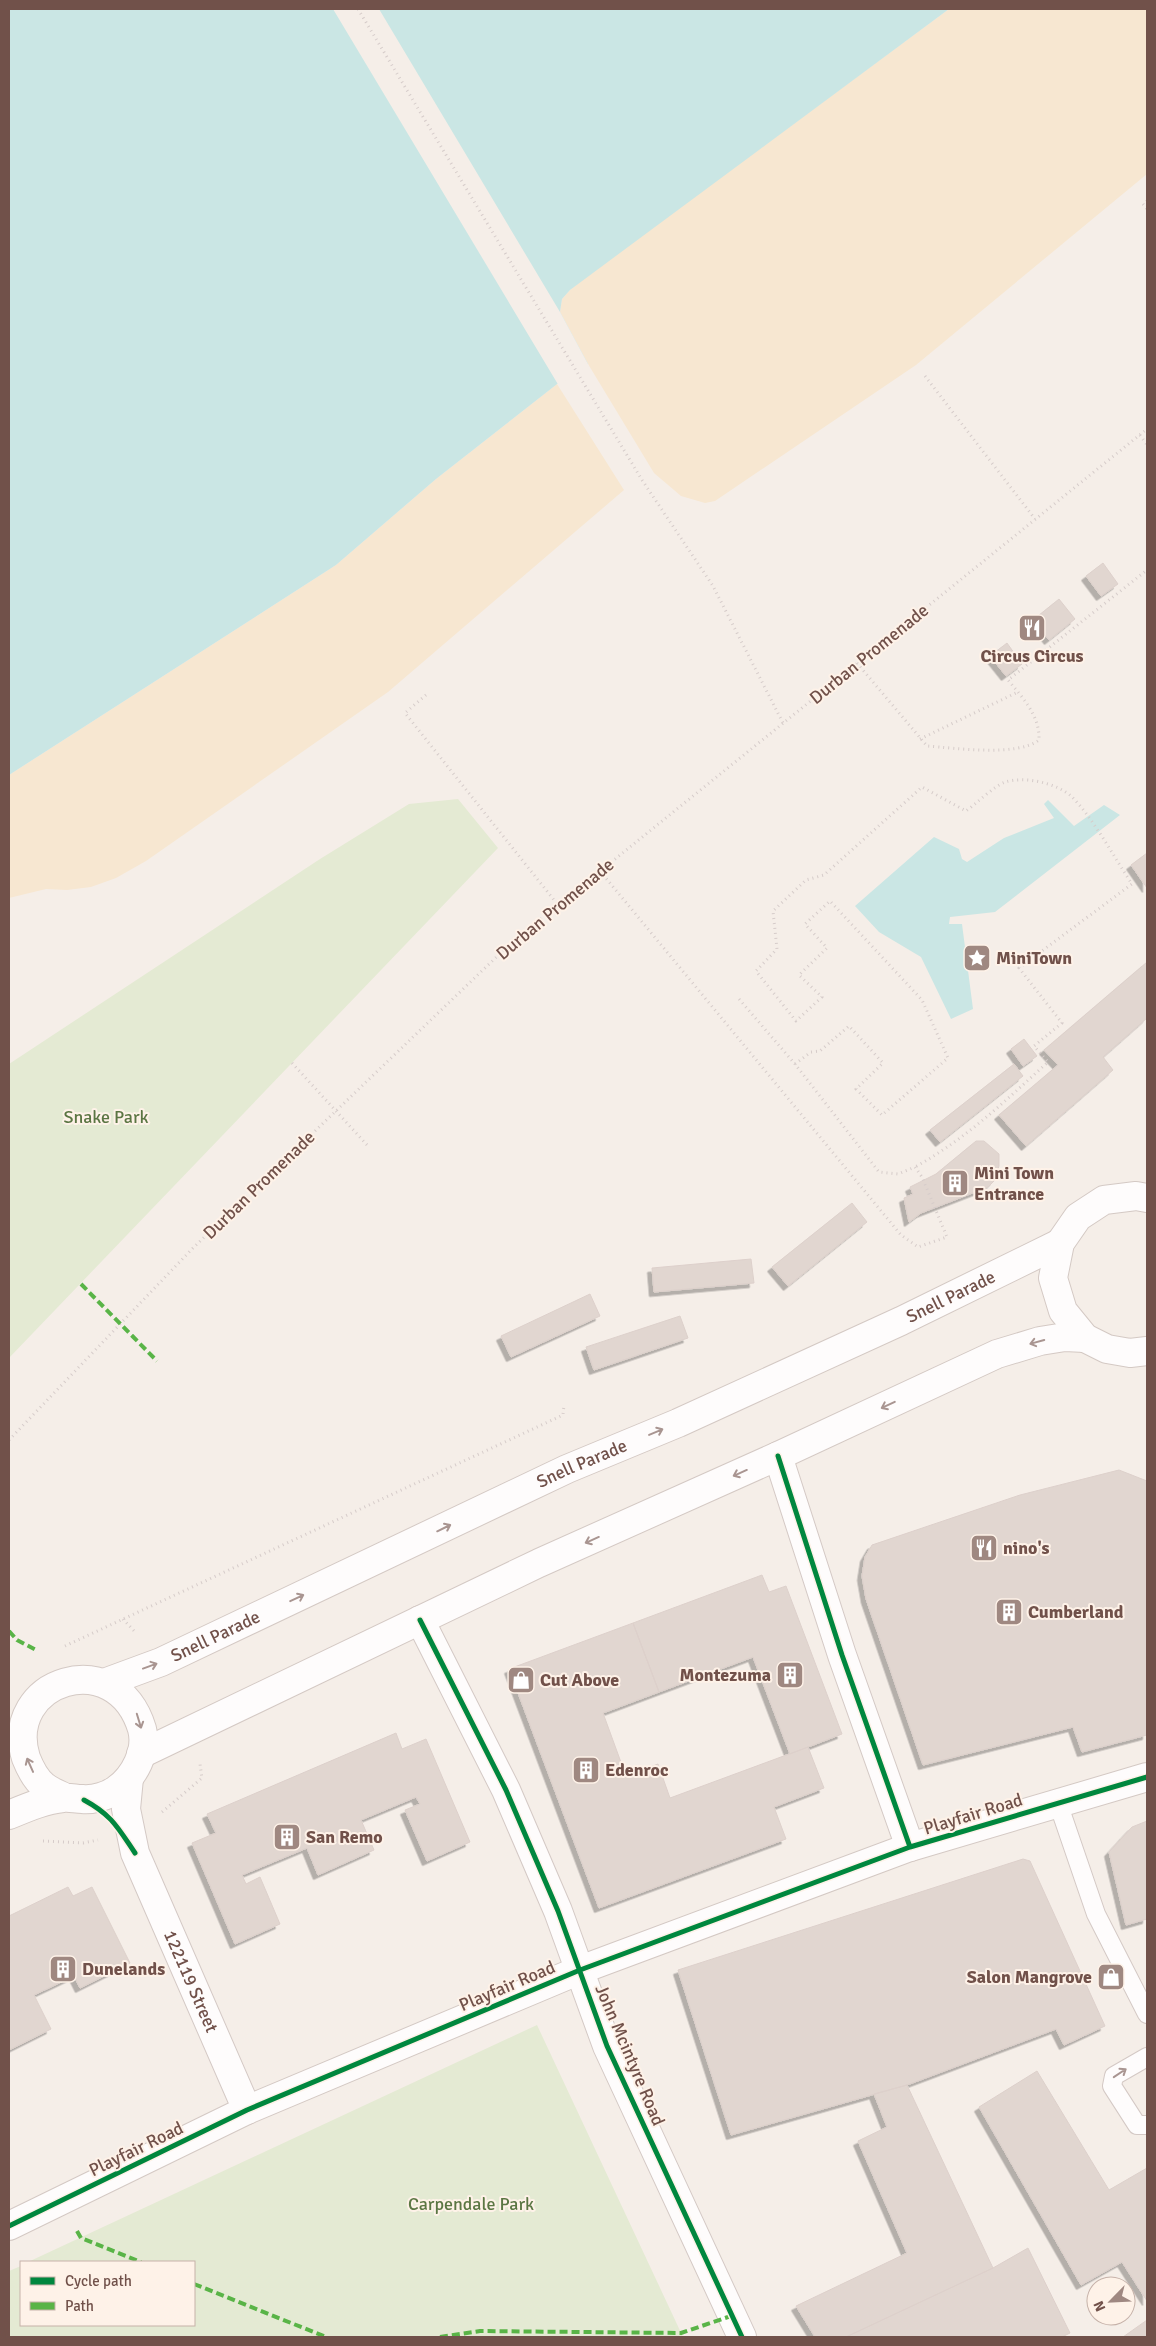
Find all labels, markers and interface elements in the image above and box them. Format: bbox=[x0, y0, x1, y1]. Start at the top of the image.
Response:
street label: Durban Promenade bbox=[805, 599, 933, 709]
restaurant icon: Circus Circus bbox=[1017, 613, 1047, 643]
place label: Circus Circus bbox=[980, 645, 1084, 667]
street label: Durban Promenade bbox=[492, 853, 618, 965]
place icon: MiniTown bbox=[962, 943, 992, 973]
place label: MiniTown bbox=[996, 947, 1072, 969]
park label: Snake Park bbox=[63, 1106, 149, 1128]
street label: Durban Promenade bbox=[199, 1126, 319, 1244]
place label: Mini Town Entrance bbox=[974, 1162, 1054, 1205]
building icon: Mini Town Entrance bbox=[940, 1168, 970, 1198]
street label: Snell Parade bbox=[903, 1266, 999, 1328]
one-way arrow bbox=[1029, 1338, 1045, 1347]
one-way arrow bbox=[880, 1401, 895, 1411]
one-way arrow bbox=[648, 1427, 663, 1436]
street label: Snell Parade bbox=[533, 1434, 630, 1493]
one-way arrow bbox=[733, 1469, 748, 1479]
one-way arrow bbox=[436, 1523, 451, 1532]
restaurant icon: nino's bbox=[969, 1533, 999, 1563]
one-way arrow bbox=[585, 1535, 600, 1545]
place label: nino's bbox=[1003, 1537, 1050, 1559]
one-way arrow bbox=[289, 1593, 304, 1602]
building icon: Cumberland bbox=[994, 1597, 1024, 1627]
place label: Cumberland bbox=[1028, 1601, 1124, 1623]
street label: Snell Parade bbox=[167, 1606, 264, 1667]
building icon: Montezuma bbox=[775, 1660, 805, 1690]
one-way arrow bbox=[142, 1661, 157, 1670]
place label: Montezuma bbox=[679, 1664, 771, 1686]
shop icon: Cut Above bbox=[506, 1665, 536, 1695]
place label: Cut Above bbox=[540, 1669, 619, 1691]
one-way arrow bbox=[135, 1713, 145, 1729]
building icon: Edenroc bbox=[571, 1755, 601, 1785]
one-way arrow bbox=[24, 1758, 34, 1773]
place label: Edenroc bbox=[605, 1759, 669, 1781]
street label: Playfair Road bbox=[921, 1789, 1025, 1839]
building icon: San Remo bbox=[272, 1822, 302, 1852]
place label: San Remo bbox=[306, 1826, 383, 1848]
street label: 122119 Street bbox=[159, 1927, 223, 2036]
building icon: Dunelands bbox=[48, 1954, 78, 1984]
street label: Playfair Road bbox=[456, 1956, 558, 2016]
place label: Dunelands bbox=[82, 1958, 165, 1980]
shop icon: Salon Mangrove bbox=[1096, 1962, 1126, 1992]
place label: Salon Mangrove bbox=[967, 1966, 1092, 1988]
street label: John Mcintyre Road bbox=[590, 1981, 670, 2129]
one-way arrow bbox=[1113, 2068, 1127, 2079]
street label: Playfair Road bbox=[85, 2117, 187, 2181]
park label: Carpendale Park bbox=[408, 2193, 534, 2215]
legend bbox=[20, 2261, 195, 2326]
text: Cycle path bbox=[65, 2272, 132, 2290]
north arrow bbox=[1086, 2276, 1136, 2326]
text: Path bbox=[65, 2297, 94, 2315]
text: N bbox=[1090, 2298, 1109, 2314]

